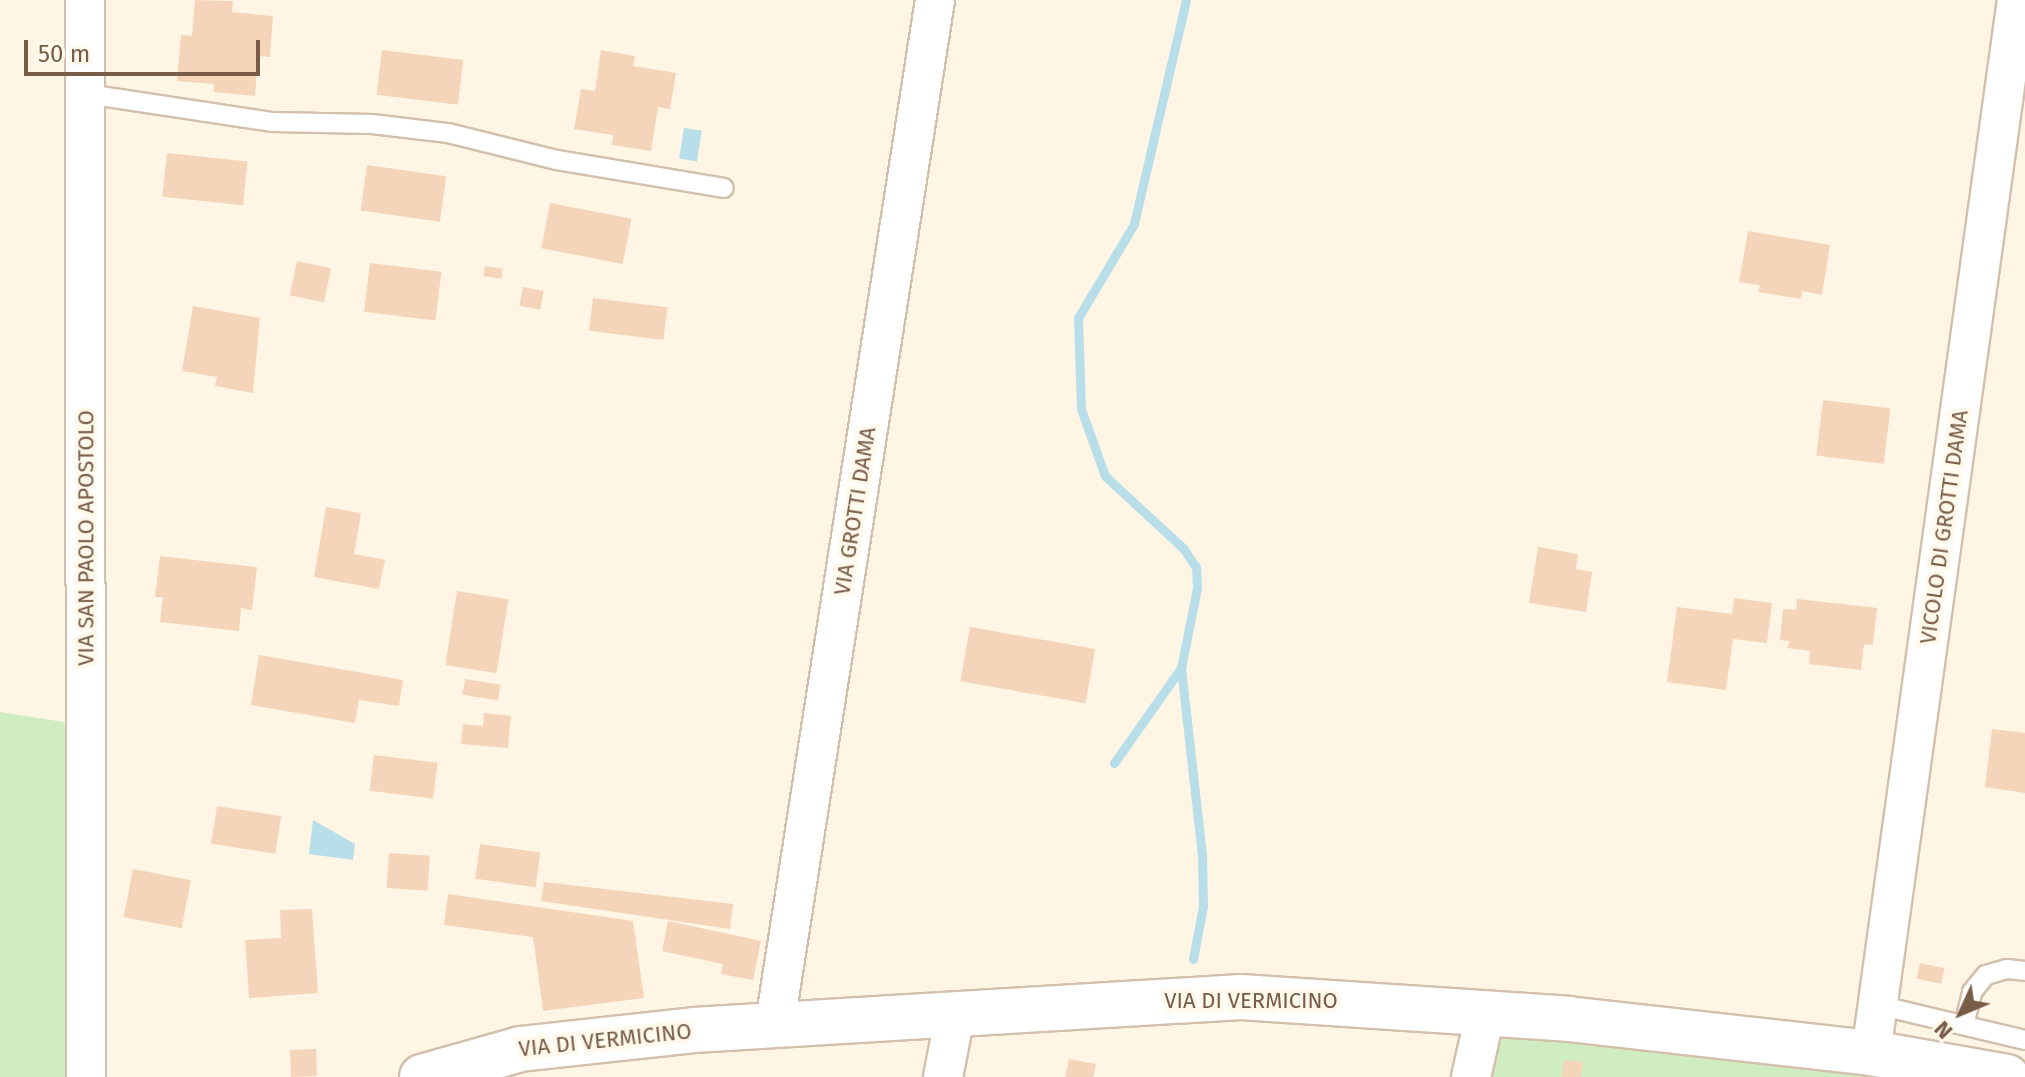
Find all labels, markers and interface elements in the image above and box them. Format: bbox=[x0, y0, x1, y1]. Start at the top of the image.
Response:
scale bar bbox=[28, 24, 264, 74]
text: 50 m bbox=[38, 40, 90, 68]
street label: VICOLO DI GROTTI DAMA bbox=[1914, 408, 1974, 646]
street label: VIA SAN PAOLO APOSTOLO bbox=[73, 410, 99, 666]
street label: VIA GROTTI DAMA bbox=[829, 425, 881, 597]
north arrow bbox=[1921, 973, 2001, 1053]
street label: VIA DI VERMICINO bbox=[1164, 988, 1338, 1014]
text: N bbox=[1929, 1015, 1958, 1045]
street label: VIA DI VERMICINO bbox=[517, 1018, 693, 1062]

